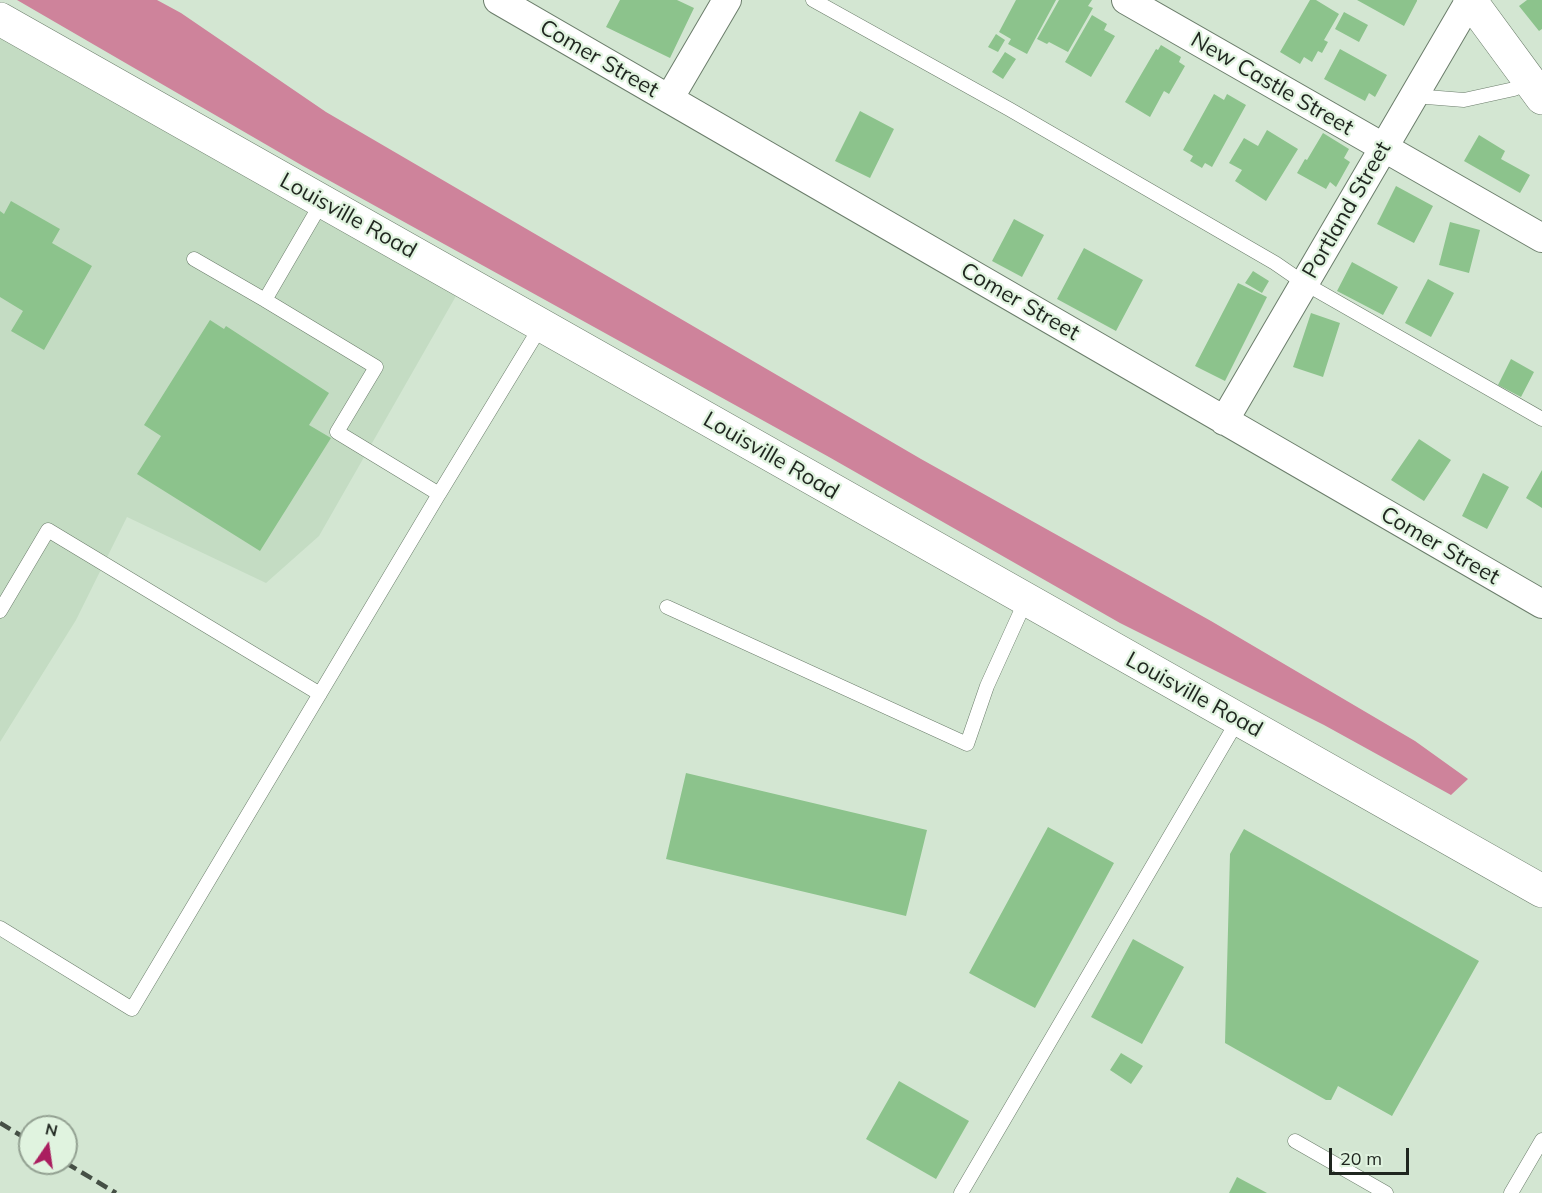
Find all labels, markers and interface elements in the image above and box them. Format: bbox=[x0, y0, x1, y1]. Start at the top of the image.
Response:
street label: Comer Street bbox=[535, 14, 663, 104]
street label: New Castle Street bbox=[1186, 27, 1358, 141]
street label: Portland Street bbox=[1297, 137, 1397, 283]
street label: Louisville Road bbox=[275, 168, 421, 264]
street label: Comer Street bbox=[956, 257, 1084, 347]
street label: Louisville Road bbox=[699, 407, 843, 505]
street label: Comer Street bbox=[1376, 501, 1504, 591]
street label: Louisville Road bbox=[1121, 647, 1267, 743]
north arrow bbox=[18, 1115, 78, 1175]
text: N bbox=[43, 1118, 60, 1141]
scale bar bbox=[1332, 1136, 1412, 1174]
text: 20 m bbox=[1340, 1147, 1382, 1170]

